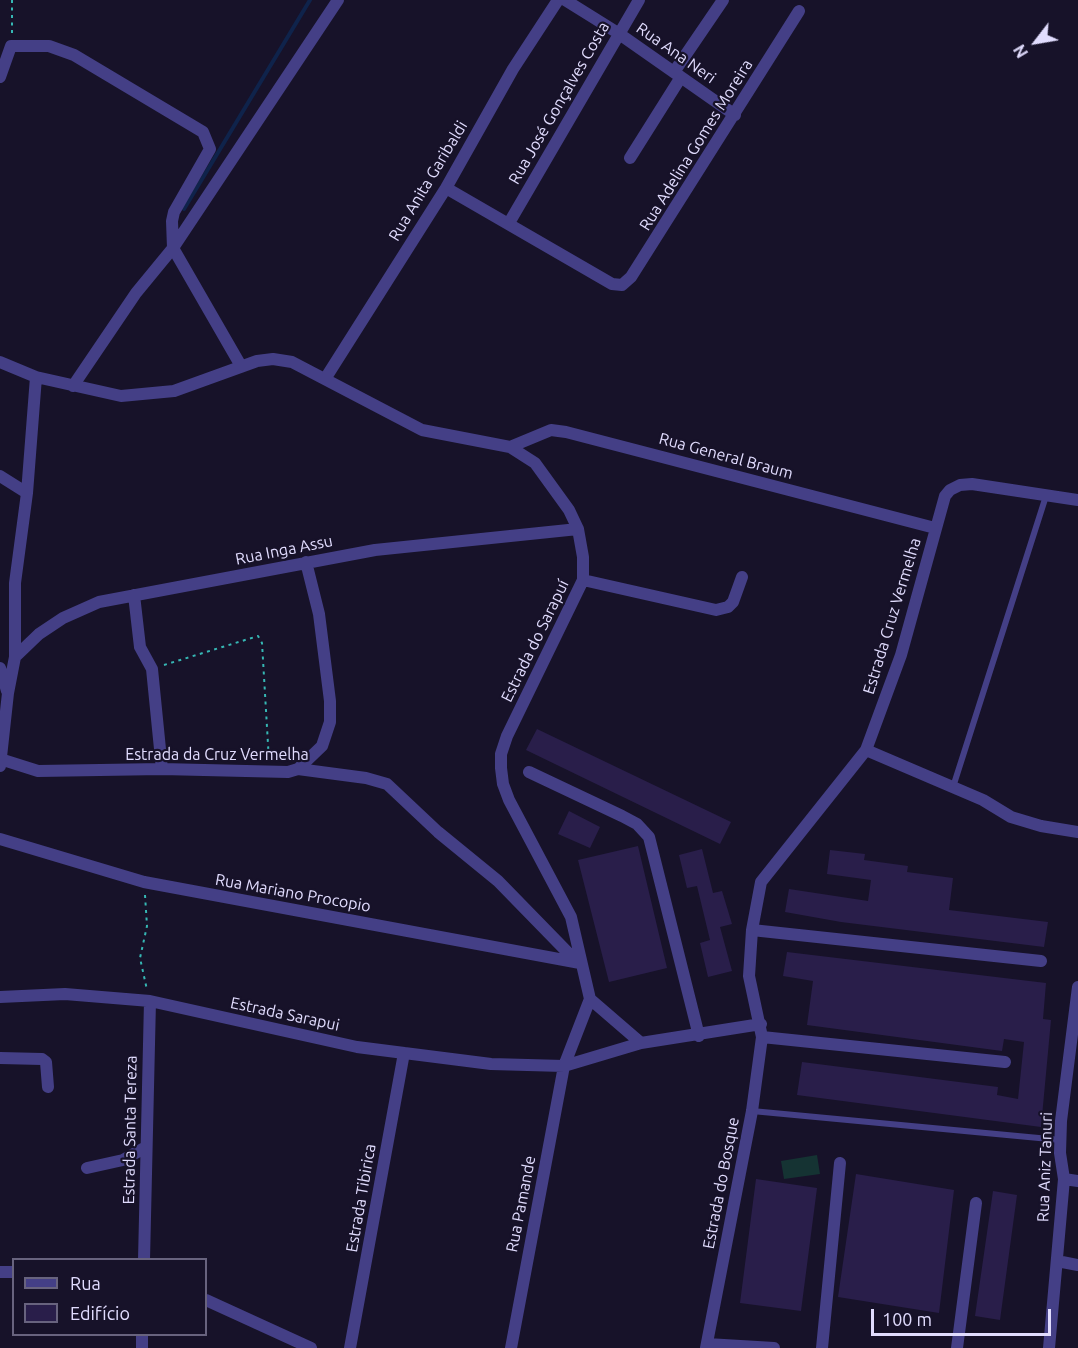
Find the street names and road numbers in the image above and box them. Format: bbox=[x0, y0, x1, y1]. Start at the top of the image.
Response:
street label: Rua José Gonçalves Costa bbox=[505, 18, 613, 188]
street label: Rua Ana Neri bbox=[633, 19, 719, 87]
street label: Rua Adelina Gomes Moreira bbox=[635, 56, 757, 234]
street label: Rua Anita Garibaldi bbox=[385, 118, 471, 244]
street label: Rua General Braum bbox=[657, 429, 795, 483]
street label: Rua Inga Assu bbox=[234, 531, 334, 569]
street label: Estrada Cruz Vermelha bbox=[859, 536, 925, 696]
street label: Estrada do Sarapuí bbox=[497, 577, 573, 705]
street label: Estrada da Cruz Vermelha bbox=[125, 745, 309, 765]
street label: Rua Mariano Procopio bbox=[214, 870, 372, 916]
street label: Estrada Sarapui bbox=[229, 993, 341, 1035]
street label: Estrada Santa Tereza bbox=[119, 1055, 141, 1205]
street label: Rua Aniz Tanuri bbox=[1033, 1112, 1057, 1222]
street label: Estrada do Bosque bbox=[699, 1115, 743, 1251]
street label: Estrada Tibirica bbox=[342, 1142, 380, 1254]
street label: Rua Pamande bbox=[502, 1154, 540, 1254]

